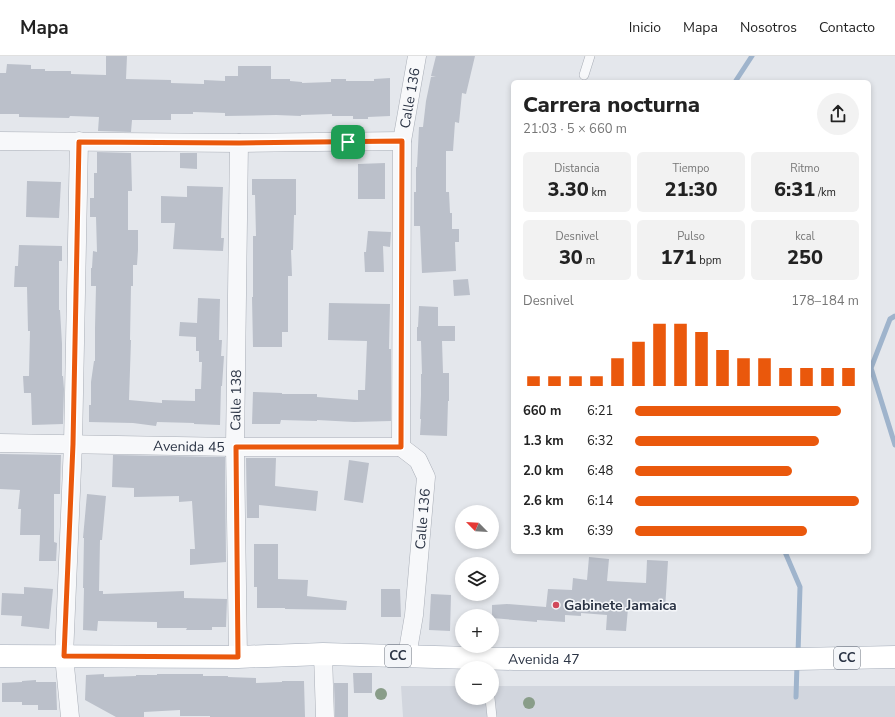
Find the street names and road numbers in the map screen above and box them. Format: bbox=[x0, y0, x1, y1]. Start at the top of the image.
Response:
street label: Calle 136 bbox=[395, 66, 424, 130]
street label: Calle 138 bbox=[226, 369, 246, 431]
street label: Avenida 45 bbox=[153, 436, 225, 456]
street label: Calle 136 bbox=[410, 488, 434, 550]
road number: CC bbox=[385, 645, 411, 667]
road number: CC bbox=[834, 647, 860, 669]
street label: Avenida 47 bbox=[508, 649, 580, 669]

